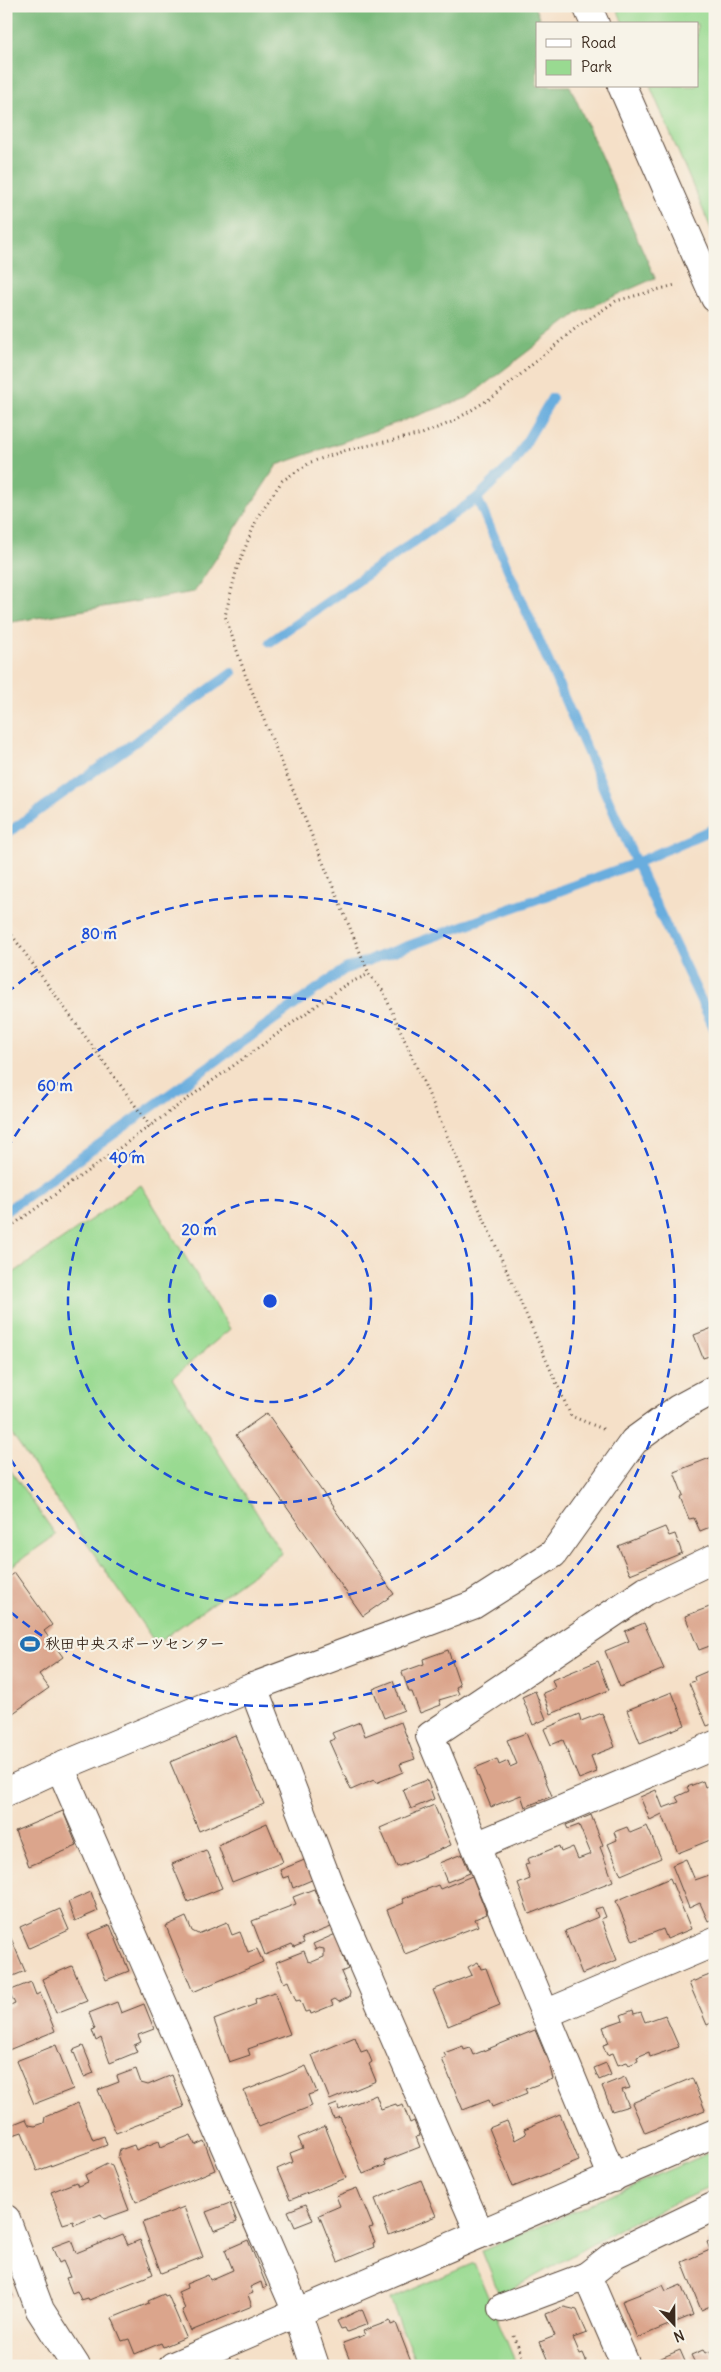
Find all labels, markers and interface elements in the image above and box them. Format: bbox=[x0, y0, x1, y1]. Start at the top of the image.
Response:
legend bbox=[536, 22, 698, 88]
text: Road bbox=[581, 33, 616, 52]
text: Park bbox=[581, 57, 612, 76]
text: 80 m bbox=[81, 924, 117, 943]
text: 60 m bbox=[37, 1076, 73, 1095]
text: 40 m bbox=[109, 1148, 145, 1167]
text: 20 m bbox=[182, 1220, 216, 1239]
centre of rings bbox=[261, 1292, 279, 1310]
sports icon: 秋田中央スポーツセンター bbox=[19, 1633, 41, 1655]
place label: 秋田中央スポーツセンター bbox=[45, 1634, 225, 1653]
north arrow bbox=[648, 2300, 698, 2350]
text: N bbox=[671, 2326, 687, 2346]

